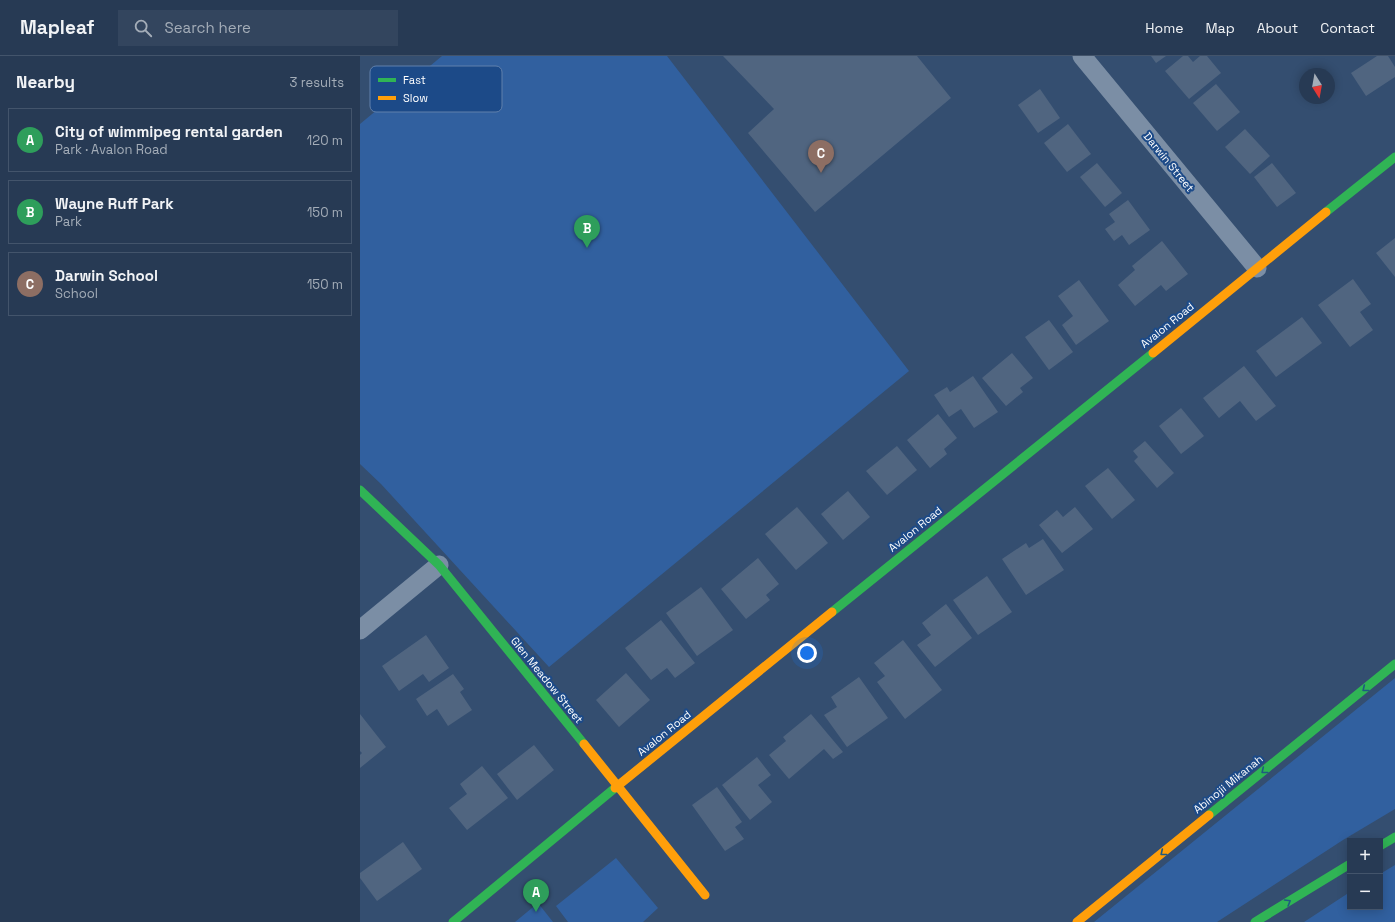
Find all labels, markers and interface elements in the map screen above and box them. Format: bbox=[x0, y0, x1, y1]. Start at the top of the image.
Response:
search box bbox=[118, 10, 398, 46]
text: Mapleaf bbox=[20, 15, 94, 40]
icon: search bbox=[132, 17, 154, 39]
text: Search here bbox=[164, 18, 251, 37]
text: Home bbox=[1145, 19, 1183, 37]
text: Map bbox=[1205, 19, 1235, 37]
text: About bbox=[1257, 19, 1298, 37]
text: Contact bbox=[1320, 19, 1375, 37]
legend bbox=[370, 66, 502, 112]
north arrow bbox=[1299, 68, 1335, 104]
text: Nearby bbox=[16, 71, 75, 93]
text: Fast bbox=[403, 73, 426, 87]
text: 3 results bbox=[290, 74, 344, 91]
text: Slow bbox=[403, 91, 428, 105]
text: City of wimmipeg rental garden bbox=[55, 122, 283, 141]
street label: Darwin Street bbox=[1141, 129, 1197, 195]
text: A bbox=[26, 132, 34, 149]
text: 120 m bbox=[307, 132, 343, 149]
pin: C bbox=[808, 140, 834, 173]
text: Park · Avalon Road bbox=[55, 141, 168, 158]
text: Wayne Ruff Park bbox=[55, 194, 174, 213]
text: B bbox=[26, 204, 34, 221]
text: 150 m bbox=[307, 204, 343, 221]
text: Park bbox=[55, 213, 82, 230]
pin: B bbox=[574, 215, 600, 248]
text: Darwin School bbox=[55, 266, 158, 285]
text: C bbox=[26, 276, 34, 293]
text: 150 m bbox=[307, 276, 343, 293]
text: School bbox=[55, 285, 98, 302]
street label: Avalon Road bbox=[1137, 299, 1197, 351]
street label: Avalon Road bbox=[885, 503, 945, 555]
street label: Glen Meadow Street bbox=[508, 634, 586, 726]
your location bbox=[797, 643, 817, 663]
one-way arrow bbox=[1362, 684, 1369, 691]
street label: Avalon Road bbox=[634, 707, 694, 759]
street label: Abinojii Mikanah bbox=[1190, 752, 1266, 816]
one-way arrow bbox=[1261, 766, 1268, 773]
map controls bbox=[1347, 838, 1383, 910]
button: + bbox=[1347, 838, 1383, 874]
one-way arrow bbox=[1160, 848, 1167, 855]
button: − bbox=[1347, 874, 1383, 910]
pin: A bbox=[523, 879, 549, 912]
one-way arrow bbox=[1284, 899, 1291, 906]

